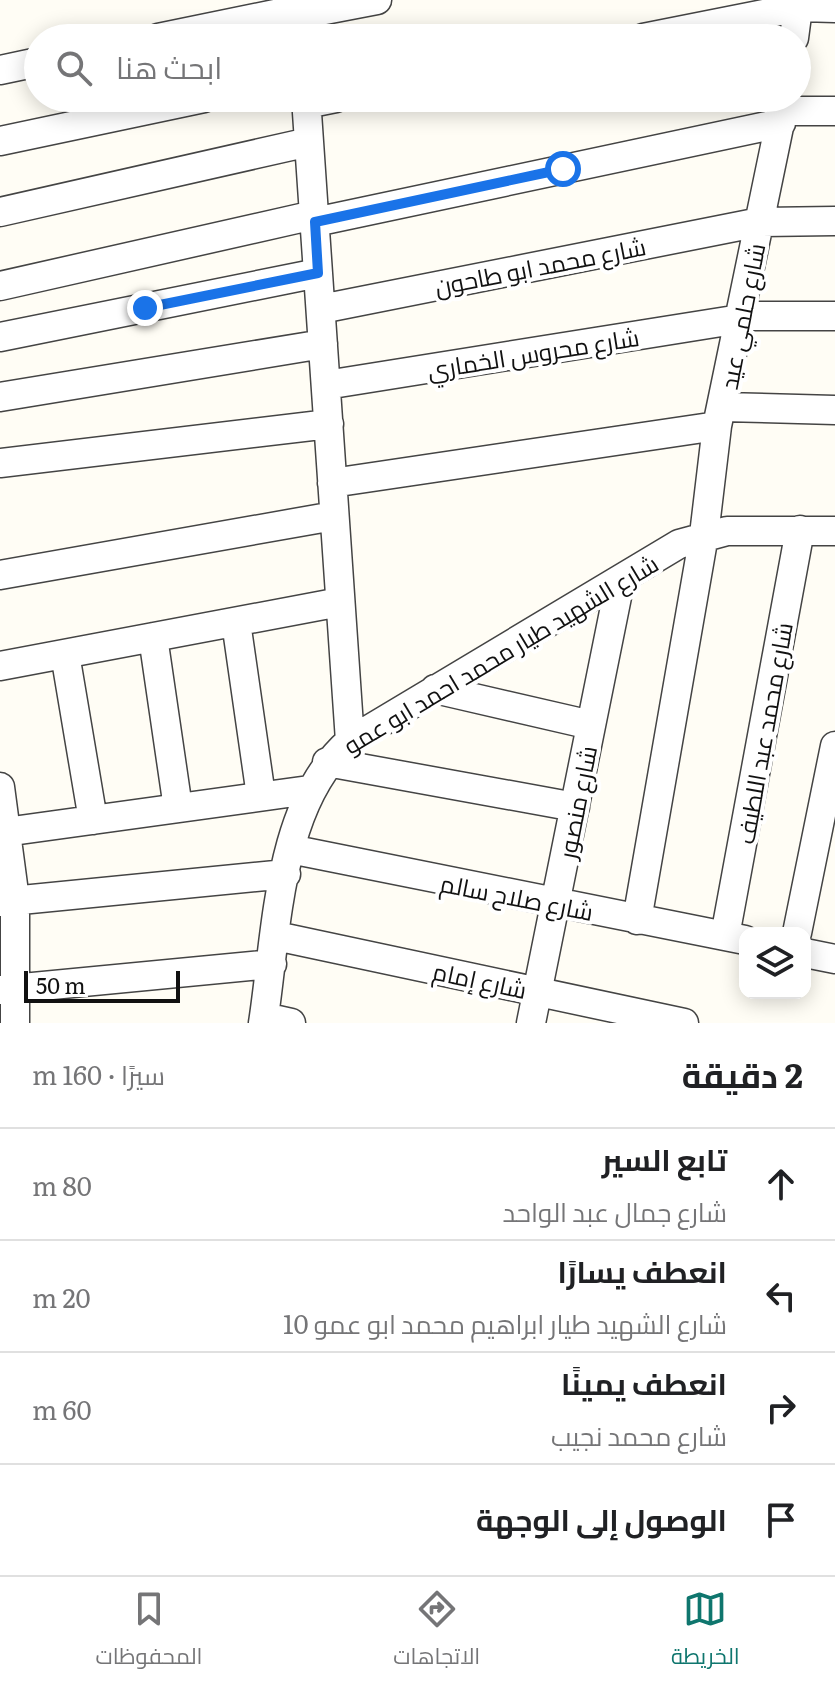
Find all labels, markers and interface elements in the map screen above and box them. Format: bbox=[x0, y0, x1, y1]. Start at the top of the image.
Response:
search box bbox=[24, 24, 811, 112]
text: ابحث هنا bbox=[116, 44, 222, 88]
icon: search bbox=[52, 46, 96, 90]
route start bbox=[545, 151, 581, 187]
street label: شارع محمد ابو طاحون bbox=[431, 227, 649, 304]
street label: شارع حلمي عيد bbox=[710, 240, 776, 393]
route end bbox=[127, 290, 163, 326]
street label: شارع محروس الخماري bbox=[425, 318, 642, 389]
street label: شارع الشهيد طيار محمد احمد ابو عمو bbox=[336, 545, 665, 762]
street label: شارع محمد عبد اللطيف bbox=[726, 619, 801, 847]
street label: شارع منصور bbox=[548, 743, 605, 864]
street label: شارع صلاح سالم bbox=[437, 864, 596, 929]
map controls bbox=[739, 927, 811, 999]
button: layers bbox=[739, 927, 811, 999]
street label: شارع إمام bbox=[430, 952, 530, 1007]
scale bar bbox=[24, 967, 180, 1003]
text: 50 m bbox=[36, 968, 86, 1001]
text: 2 دقيقة bbox=[682, 1048, 803, 1098]
text: سيرًا · 160 m bbox=[32, 1054, 165, 1093]
text: تابع السير bbox=[602, 1136, 727, 1180]
icon: ahead bbox=[759, 1162, 803, 1206]
text: 80 m bbox=[32, 1165, 92, 1204]
text: شارع جمال عبد الواحد bbox=[503, 1191, 727, 1230]
text: انعطف يسارًا bbox=[557, 1248, 727, 1292]
icon: left bbox=[759, 1274, 803, 1318]
text: 20 m bbox=[32, 1277, 91, 1316]
text: شارع الشهيد طيار ابراهيم محمد ابو عمو 10 bbox=[283, 1303, 727, 1342]
text: انعطف يمينًا bbox=[561, 1360, 727, 1404]
icon: right bbox=[759, 1386, 803, 1430]
text: 60 m bbox=[32, 1389, 91, 1428]
text: شارع محمد نجيب bbox=[551, 1415, 727, 1454]
text: الوصول إلى الوجهة bbox=[476, 1496, 727, 1540]
icon: arrive bbox=[759, 1498, 803, 1542]
tab: المحفوظات bbox=[95, 1587, 202, 1677]
tab: الاتجاهات bbox=[393, 1587, 480, 1677]
tab: الخريطة bbox=[671, 1587, 740, 1677]

